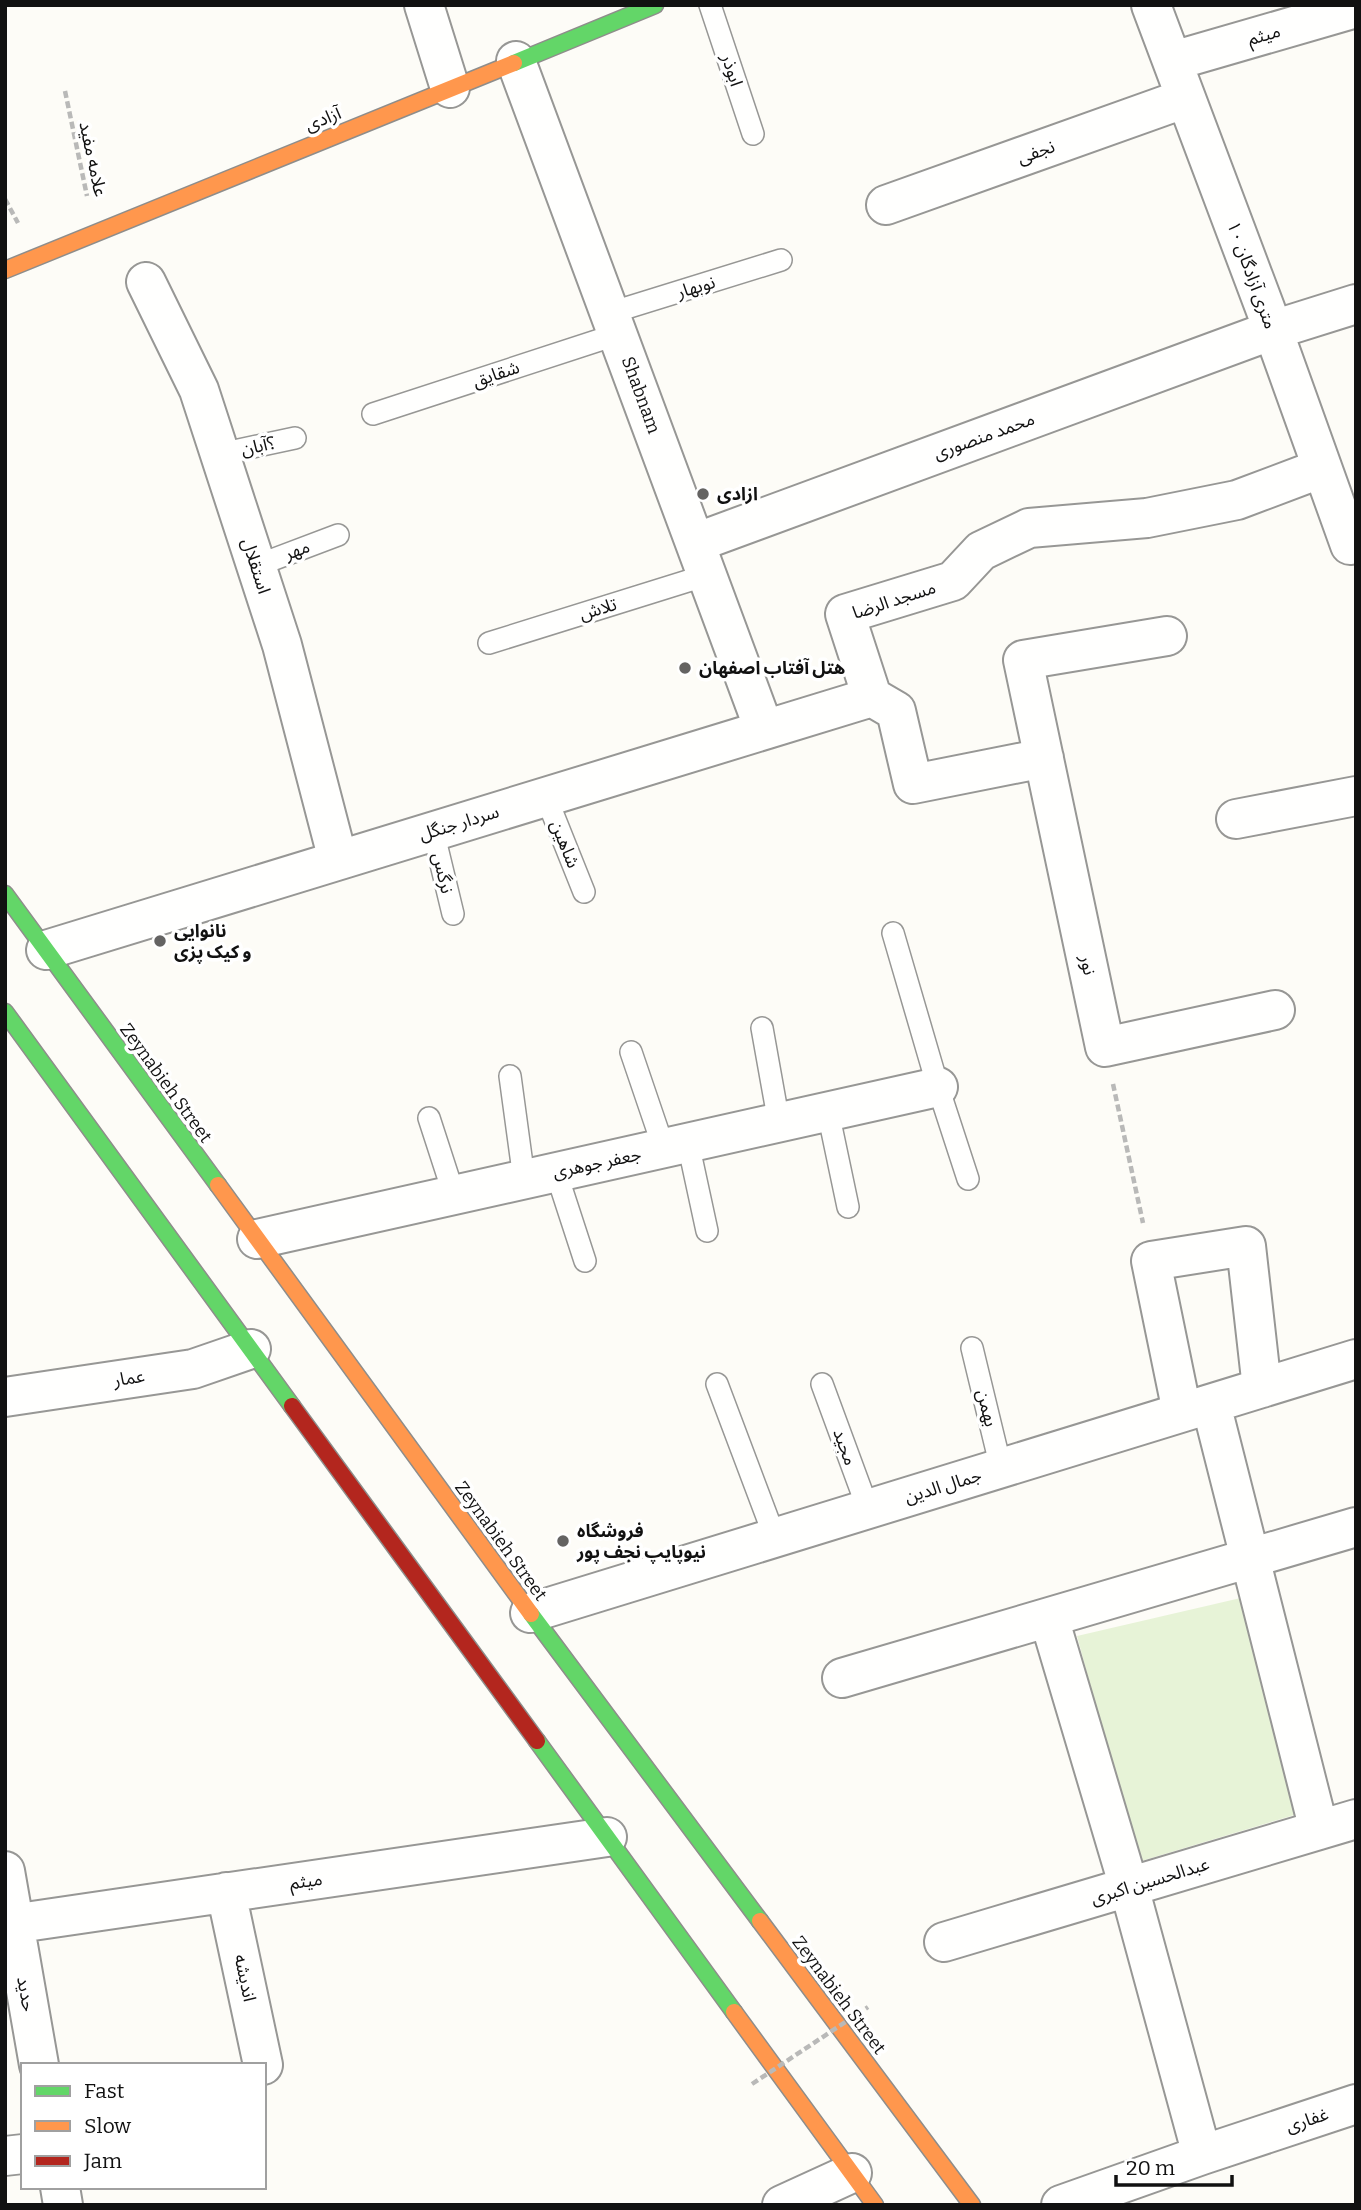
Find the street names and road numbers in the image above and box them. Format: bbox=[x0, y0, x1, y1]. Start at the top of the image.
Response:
street label: میثم bbox=[1245, 20, 1283, 52]
street label: ابوذر bbox=[716, 50, 748, 89]
street label: آزادی bbox=[302, 102, 345, 136]
street label: علامه مفید bbox=[74, 119, 112, 199]
street label: نجفی bbox=[1014, 135, 1058, 169]
street label: ۱۰ متری آزادگان bbox=[1222, 218, 1282, 332]
street label: نوبهار bbox=[673, 271, 718, 304]
street label: Shabnam bbox=[617, 353, 665, 437]
street label: شقایق bbox=[470, 356, 522, 392]
street label: محمد منصوری bbox=[930, 408, 1038, 464]
street label: ؟آبان bbox=[239, 432, 277, 460]
street label: استقلال bbox=[237, 535, 275, 597]
street label: مهر bbox=[280, 535, 313, 565]
street label: مسجد الرضا bbox=[849, 576, 939, 624]
street label: تلاش bbox=[577, 593, 619, 625]
street label: سردار جنگل bbox=[416, 800, 502, 846]
street label: شاهین bbox=[546, 817, 584, 871]
street label: نرگس bbox=[428, 850, 458, 896]
street label: نور bbox=[1075, 952, 1101, 977]
street label: Zeynabieh Street bbox=[115, 1019, 217, 1147]
street label: جعفر جوهری bbox=[551, 1143, 643, 1183]
street label: عمار bbox=[111, 1365, 146, 1391]
street label: بهمن bbox=[972, 1387, 1002, 1429]
street label: مجید bbox=[828, 1426, 862, 1468]
street label: جمال الدین bbox=[902, 1464, 984, 1508]
street label: Zeynabieh Street bbox=[450, 1477, 552, 1605]
street label: عبدالحسین اکبری bbox=[1088, 1853, 1212, 1909]
street label: میثم bbox=[288, 1868, 324, 1896]
street label: Zeynabieh Street bbox=[787, 1932, 891, 2059]
street label: اندیشه bbox=[229, 1952, 261, 2004]
street label: حدید bbox=[12, 1975, 40, 2013]
street label: غفاری bbox=[1283, 2103, 1331, 2137]

